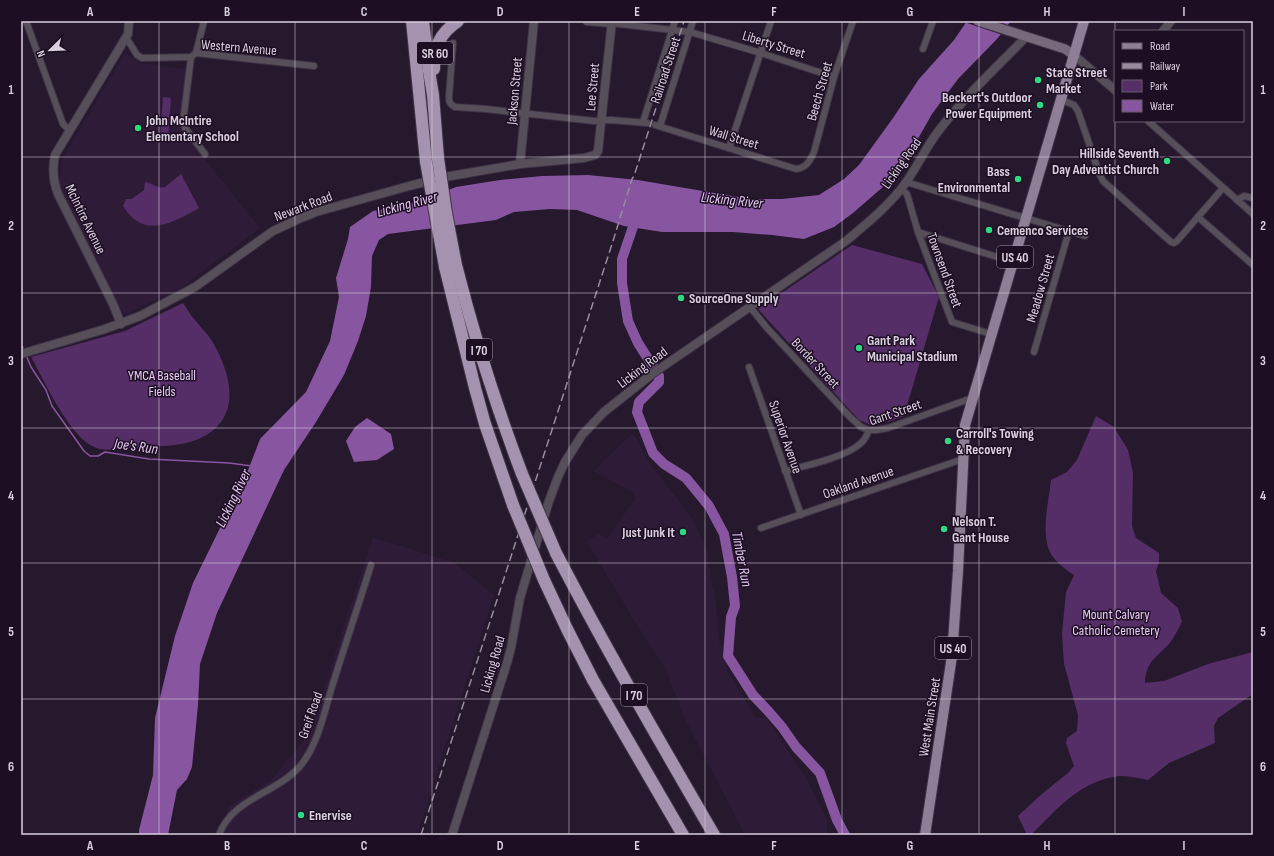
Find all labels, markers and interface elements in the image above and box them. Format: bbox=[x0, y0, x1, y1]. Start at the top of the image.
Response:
text: A bbox=[86, 4, 94, 20]
text: B bbox=[224, 4, 230, 20]
text: C bbox=[361, 4, 368, 20]
text: D bbox=[497, 4, 504, 20]
text: E bbox=[634, 4, 640, 20]
text: F bbox=[771, 4, 777, 20]
text: G bbox=[907, 4, 914, 20]
text: H bbox=[1044, 4, 1051, 20]
text: I bbox=[1183, 4, 1186, 20]
street label: Liberty Street bbox=[740, 27, 807, 62]
north arrow bbox=[30, 30, 70, 70]
legend bbox=[1114, 30, 1244, 122]
street label: Railroad Street bbox=[647, 34, 684, 106]
street label: Western Avenue bbox=[200, 36, 277, 59]
text: Road bbox=[1150, 39, 1170, 54]
road number: SR 60 bbox=[417, 42, 453, 64]
text: N bbox=[34, 48, 48, 59]
street label: Jackson Street bbox=[503, 57, 526, 126]
text: Railway bbox=[1150, 59, 1181, 74]
street label: Beech Street bbox=[803, 60, 836, 123]
street label: Lee Street bbox=[582, 62, 603, 112]
place label: State Street Market bbox=[1046, 64, 1107, 97]
marker: State Street Market bbox=[1033, 75, 1043, 85]
text: Park bbox=[1150, 79, 1168, 94]
text: 1 bbox=[8, 82, 14, 98]
text: 1 bbox=[1260, 82, 1266, 98]
place label: Beckert's Outdoor Power Equipment bbox=[942, 89, 1033, 122]
text: Water bbox=[1150, 99, 1174, 114]
marker: Beckert's Outdoor Power Equipment bbox=[1035, 100, 1045, 110]
place label: John McIntire Elementary School bbox=[145, 112, 239, 145]
street label: Wall Street bbox=[707, 122, 761, 153]
marker: John McIntire Elementary School bbox=[133, 123, 143, 133]
street label: Licking Road bbox=[878, 134, 925, 192]
place label: Hillside Seventh Day Adventist Church bbox=[1052, 145, 1159, 178]
marker: Hillside Seventh Day Adventist Church bbox=[1162, 156, 1172, 166]
place label: Bass Environmental bbox=[938, 163, 1010, 196]
marker: Bass Environmental bbox=[1013, 174, 1023, 184]
street label: McIntire Avenue bbox=[61, 182, 110, 257]
water label: Licking River bbox=[375, 187, 440, 222]
street label: Newark Road bbox=[272, 188, 335, 225]
water label: Licking River bbox=[700, 188, 765, 213]
text: 2 bbox=[8, 218, 14, 234]
text: 2 bbox=[1260, 218, 1266, 234]
place label: Cemenco Services bbox=[997, 222, 1088, 239]
marker: Cemenco Services bbox=[984, 225, 994, 235]
street label: Townsend Street bbox=[923, 230, 966, 310]
road number: US 40 bbox=[997, 246, 1033, 268]
street label: Meadow Street bbox=[1023, 252, 1058, 324]
place label: SourceOne Supply bbox=[689, 290, 779, 307]
marker: SourceOne Supply bbox=[676, 293, 686, 303]
place label: Gant Park Municipal Stadium bbox=[867, 332, 958, 365]
street label: Border Street bbox=[788, 334, 843, 392]
road number: I 70 bbox=[466, 339, 492, 361]
street label: Licking Road bbox=[614, 343, 671, 392]
marker: Gant Park Municipal Stadium bbox=[854, 343, 864, 353]
text: 3 bbox=[8, 353, 14, 369]
text: 3 bbox=[1260, 353, 1266, 369]
park label: YMCA Baseball Fields bbox=[128, 367, 196, 400]
street label: Gant Street bbox=[867, 396, 924, 429]
street label: Superior Avenue bbox=[765, 398, 806, 476]
place label: Carroll's Towing & Recovery bbox=[956, 425, 1034, 458]
water label: Joe's Run bbox=[112, 434, 159, 459]
marker: Carroll's Towing & Recovery bbox=[943, 436, 953, 446]
street label: Oakland Avenue bbox=[821, 462, 896, 503]
water label: Licking River bbox=[211, 465, 256, 530]
text: 4 bbox=[8, 488, 14, 504]
text: 4 bbox=[1260, 488, 1266, 504]
place label: Nelson T. Gant House bbox=[952, 513, 1009, 546]
place label: Just Junk It bbox=[621, 524, 675, 541]
marker: Nelson T. Gant House bbox=[939, 524, 949, 534]
marker: Just Junk It bbox=[678, 527, 688, 537]
water label: Timber Run bbox=[727, 530, 756, 588]
park label: Mount Calvary Catholic Cemetery bbox=[1072, 606, 1160, 639]
text: 5 bbox=[8, 624, 14, 640]
text: 5 bbox=[1260, 624, 1266, 640]
street label: Licking Road bbox=[476, 634, 509, 695]
road number: US 40 bbox=[935, 637, 971, 659]
street label: West Main Street bbox=[915, 676, 944, 758]
road number: I 70 bbox=[621, 684, 647, 706]
street label: Greif Road bbox=[295, 689, 326, 741]
text: 6 bbox=[8, 759, 14, 775]
text: 6 bbox=[1260, 759, 1266, 775]
place label: Enervise bbox=[309, 807, 352, 824]
marker: Enervise bbox=[296, 810, 306, 820]
text: A bbox=[86, 838, 94, 854]
text: B bbox=[224, 838, 230, 854]
text: C bbox=[361, 838, 368, 854]
text: D bbox=[497, 838, 504, 854]
text: E bbox=[634, 838, 640, 854]
text: F bbox=[771, 838, 777, 854]
text: G bbox=[907, 838, 914, 854]
text: H bbox=[1044, 838, 1051, 854]
text: I bbox=[1183, 838, 1186, 854]

